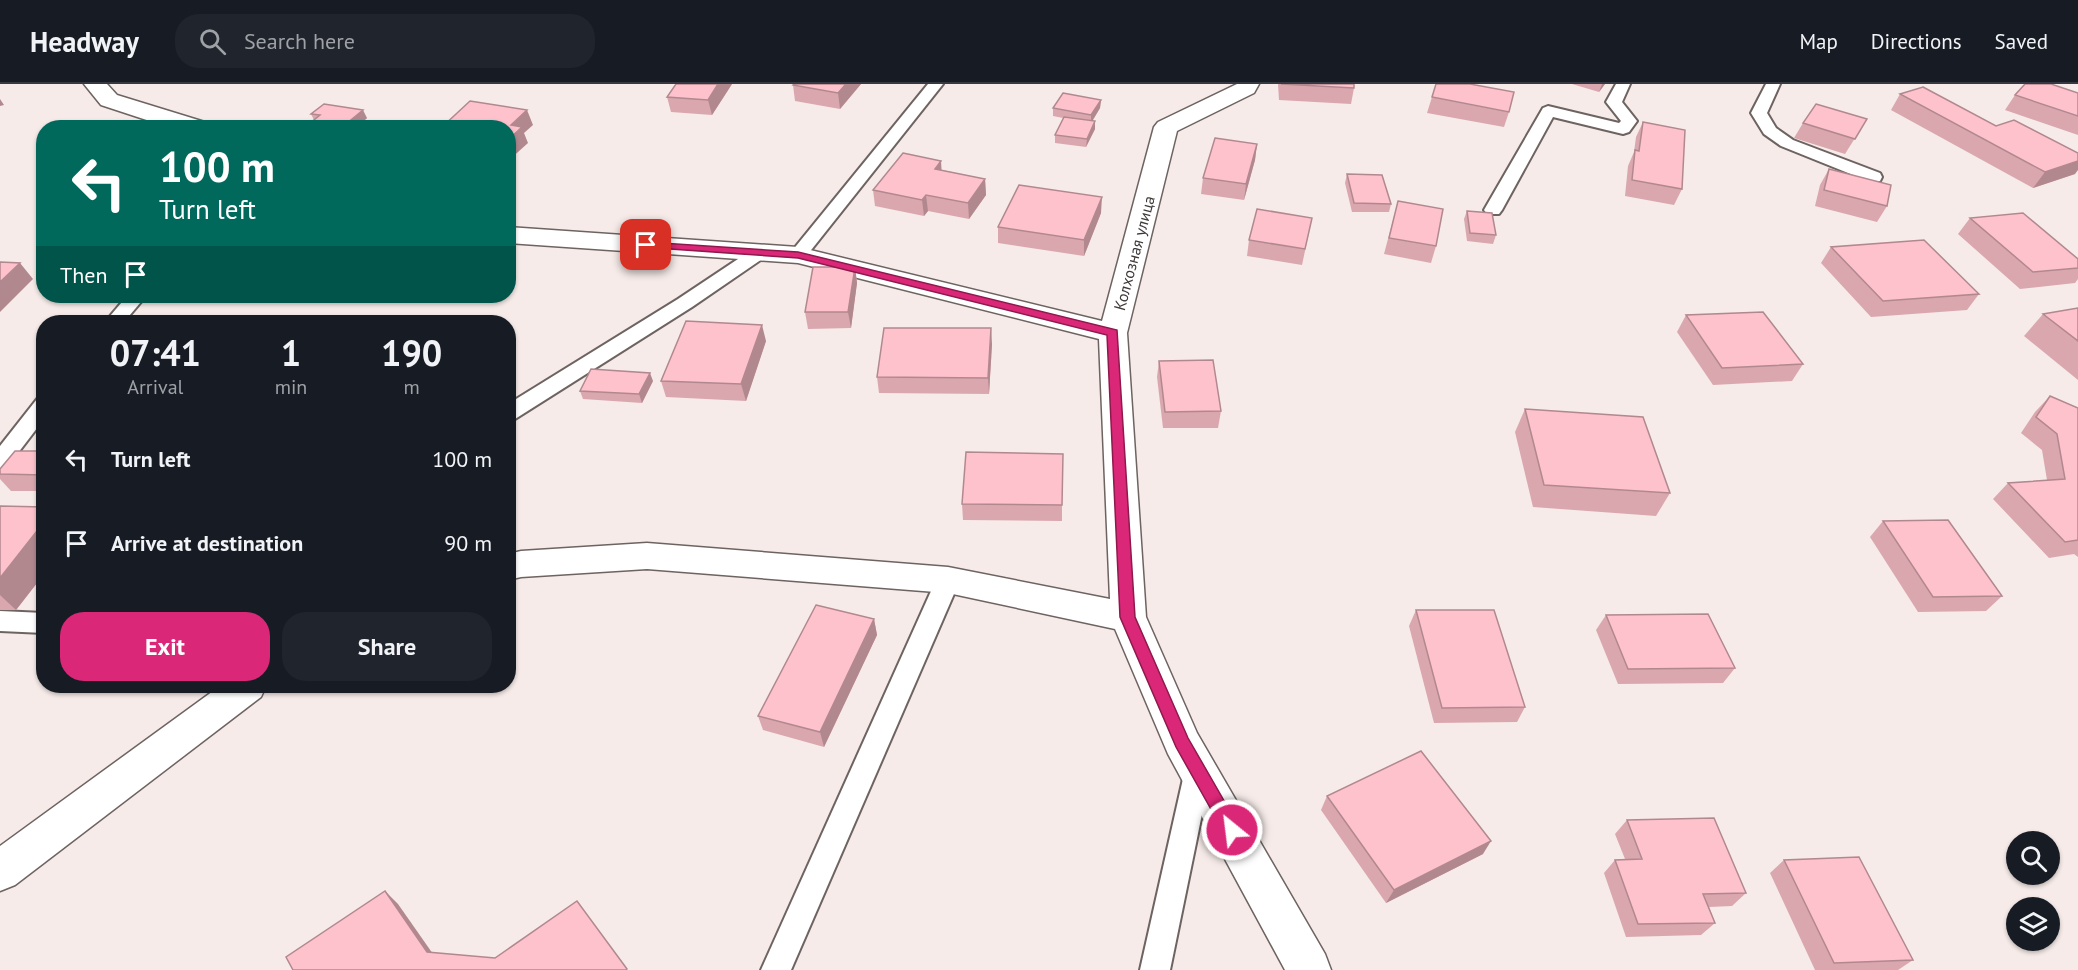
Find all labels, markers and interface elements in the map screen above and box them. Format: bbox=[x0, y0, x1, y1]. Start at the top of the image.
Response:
search box bbox=[175, 14, 595, 68]
text: Headway bbox=[30, 23, 139, 60]
icon: search bbox=[196, 25, 229, 58]
text: Search here bbox=[244, 27, 355, 55]
text: Map bbox=[1799, 28, 1838, 55]
text: Directions bbox=[1871, 28, 1962, 55]
text: Saved bbox=[1995, 28, 2048, 55]
text: 100 m bbox=[159, 139, 275, 194]
icon: left bbox=[60, 144, 138, 222]
text: Turn left bbox=[159, 192, 256, 226]
street label: Колхозная улица bbox=[1109, 193, 1159, 313]
pin bbox=[620, 219, 671, 270]
icon: arrive bbox=[629, 228, 662, 261]
icon: arrive bbox=[119, 258, 152, 291]
text: Then bbox=[60, 261, 107, 289]
text: 07:41 bbox=[110, 329, 201, 376]
text: 1 bbox=[281, 329, 301, 376]
text: 190 bbox=[381, 329, 442, 376]
text: Arrival bbox=[127, 374, 183, 400]
text: min bbox=[275, 374, 307, 400]
text: m bbox=[404, 374, 420, 400]
icon: left bbox=[60, 443, 93, 476]
text: Turn left bbox=[111, 445, 191, 473]
text: 100 m bbox=[432, 445, 492, 473]
icon: arrive bbox=[60, 527, 93, 560]
text: Arrive at destination bbox=[111, 529, 303, 557]
text: 90 m bbox=[444, 529, 492, 557]
button: Exit bbox=[60, 612, 270, 681]
button: Share bbox=[282, 612, 492, 681]
position arrow bbox=[1200, 798, 1264, 862]
map controls bbox=[2006, 831, 2060, 951]
button: search bbox=[2006, 831, 2060, 885]
button: layers bbox=[2006, 897, 2060, 951]

